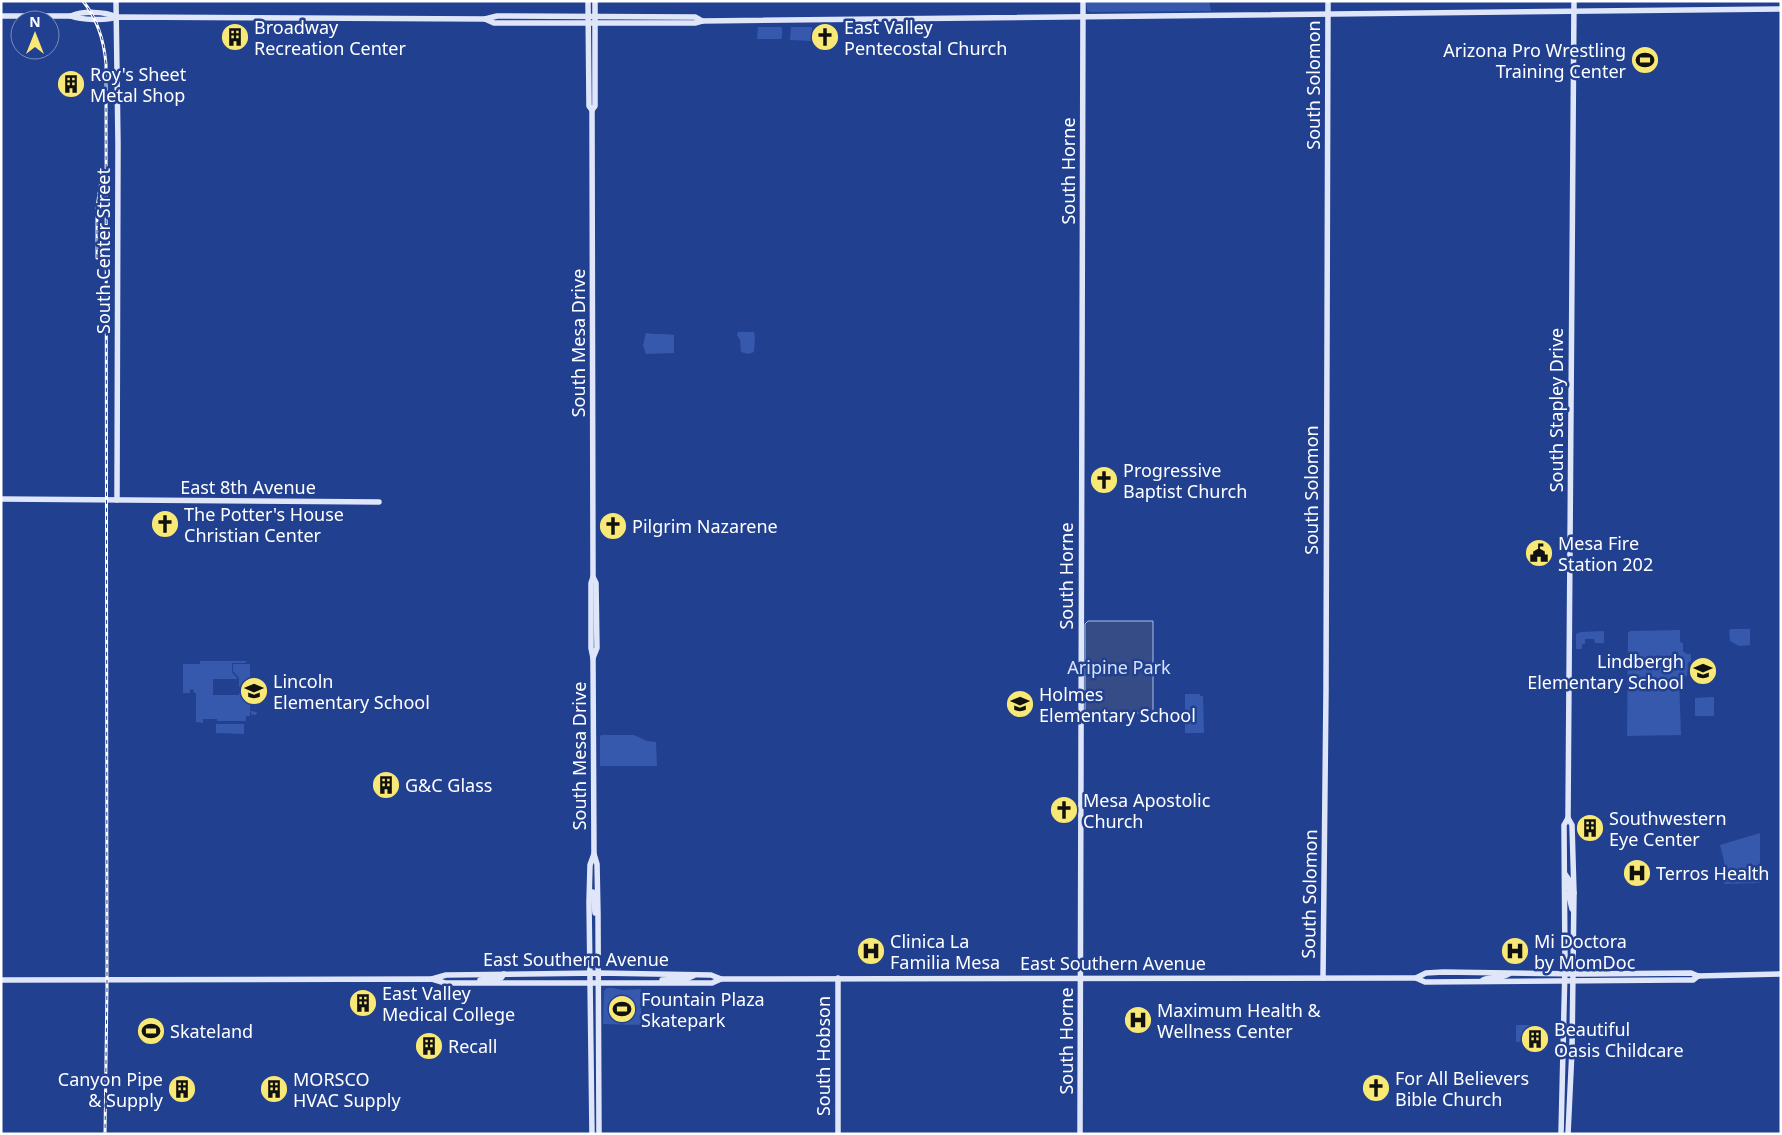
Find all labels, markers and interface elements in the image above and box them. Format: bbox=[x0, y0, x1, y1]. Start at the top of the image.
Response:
north arrow bbox=[10, 10, 60, 60]
text: N bbox=[29, 12, 41, 31]
place label: Broadway Recreation Center bbox=[254, 15, 406, 60]
place label: East Valley Pentecostal Church bbox=[844, 15, 1007, 60]
street label: South Solomon bbox=[1301, 20, 1325, 150]
building icon: Broadway Recreation Center bbox=[220, 22, 250, 52]
church icon: East Valley Pentecostal Church bbox=[810, 22, 840, 52]
place label: Arizona Pro Wrestling Training Center bbox=[1443, 38, 1627, 83]
sports icon: Arizona Pro Wrestling Training Center bbox=[1630, 45, 1660, 75]
place label: Roy's Sheet Metal Shop bbox=[90, 62, 187, 107]
building icon: Roy's Sheet Metal Shop bbox=[56, 69, 86, 99]
street label: South Horne bbox=[1056, 117, 1080, 225]
street label: South Center Street bbox=[91, 168, 115, 334]
street label: South Mesa Drive bbox=[566, 269, 590, 417]
street label: South Stapley Drive bbox=[1544, 328, 1568, 492]
street label: South Solomon bbox=[1299, 425, 1323, 555]
place label: Progressive Baptist Church bbox=[1123, 458, 1247, 503]
church icon: Progressive Baptist Church bbox=[1089, 465, 1119, 495]
street label: East 8th Avenue bbox=[180, 475, 316, 499]
place label: The Potter's House Christian Center bbox=[184, 502, 344, 547]
church icon: The Potter's House Christian Center bbox=[150, 509, 180, 539]
church icon: Pilgrim Nazarene bbox=[598, 511, 628, 541]
place label: Pilgrim Nazarene bbox=[632, 514, 778, 538]
street label: South Horne bbox=[1054, 522, 1078, 630]
place label: Mesa Fire Station 202 bbox=[1558, 531, 1653, 576]
public building icon: Mesa Fire Station 202 bbox=[1524, 538, 1554, 568]
place label: Lindbergh Elementary School bbox=[1527, 649, 1684, 694]
park label: Aripine Park bbox=[1067, 655, 1171, 679]
school or university icon: Lindbergh Elementary School bbox=[1688, 656, 1718, 686]
place label: Lincoln Elementary School bbox=[273, 669, 430, 714]
school or university icon: Lincoln Elementary School bbox=[239, 676, 269, 706]
street label: South Mesa Drive bbox=[567, 682, 591, 830]
place label: Holmes Elementary School bbox=[1039, 682, 1196, 727]
school or university icon: Holmes Elementary School bbox=[1005, 689, 1035, 719]
building icon: G&C Glass bbox=[371, 770, 401, 800]
place label: G&C Glass bbox=[405, 773, 492, 797]
place label: Mesa Apostolic Church bbox=[1083, 788, 1211, 833]
church icon: Mesa Apostolic Church bbox=[1049, 795, 1079, 825]
place label: Southwestern Eye Center bbox=[1609, 806, 1727, 851]
building icon: Southwestern Eye Center bbox=[1575, 813, 1605, 843]
street label: South Solomon bbox=[1296, 829, 1322, 959]
hospital icon: Terros Health bbox=[1622, 858, 1652, 888]
place label: Terros Health bbox=[1656, 861, 1769, 885]
place label: Clinica La Familia Mesa bbox=[890, 929, 1000, 974]
place label: Mi Doctora by MomDoc bbox=[1534, 929, 1636, 974]
hospital icon: Clinica La Familia Mesa bbox=[856, 936, 886, 966]
hospital icon: Mi Doctora by MomDoc bbox=[1500, 936, 1530, 966]
street label: East Southern Avenue bbox=[483, 947, 669, 971]
street label: East Southern Avenue bbox=[1020, 951, 1206, 975]
place label: East Valley Medical College bbox=[382, 981, 515, 1026]
place label: Fountain Plaza Skatepark bbox=[641, 987, 765, 1032]
street label: South Horne bbox=[1054, 987, 1078, 1095]
building icon: East Valley Medical College bbox=[348, 988, 378, 1018]
sports icon: Fountain Plaza Skatepark bbox=[607, 994, 637, 1024]
street label: South Hobson bbox=[811, 996, 835, 1116]
place label: Maximum Health & Wellness Center bbox=[1157, 998, 1322, 1043]
hospital icon: Maximum Health & Wellness Center bbox=[1123, 1005, 1153, 1035]
sports icon: Skateland bbox=[136, 1016, 166, 1046]
place label: Beautiful Oasis Childcare bbox=[1554, 1017, 1684, 1062]
place label: Skateland bbox=[170, 1019, 253, 1043]
building icon: Beautiful Oasis Childcare bbox=[1520, 1024, 1550, 1054]
building icon: Recall bbox=[414, 1031, 444, 1061]
place label: Recall bbox=[448, 1034, 497, 1058]
place label: For All Believers Bible Church bbox=[1395, 1066, 1529, 1111]
place label: Canyon Pipe & Supply bbox=[58, 1067, 164, 1112]
place label: MORSCO HVAC Supply bbox=[293, 1067, 401, 1112]
church icon: For All Believers Bible Church bbox=[1361, 1073, 1391, 1103]
building icon: Canyon Pipe & Supply bbox=[167, 1074, 197, 1104]
building icon: MORSCO HVAC Supply bbox=[259, 1074, 289, 1104]

